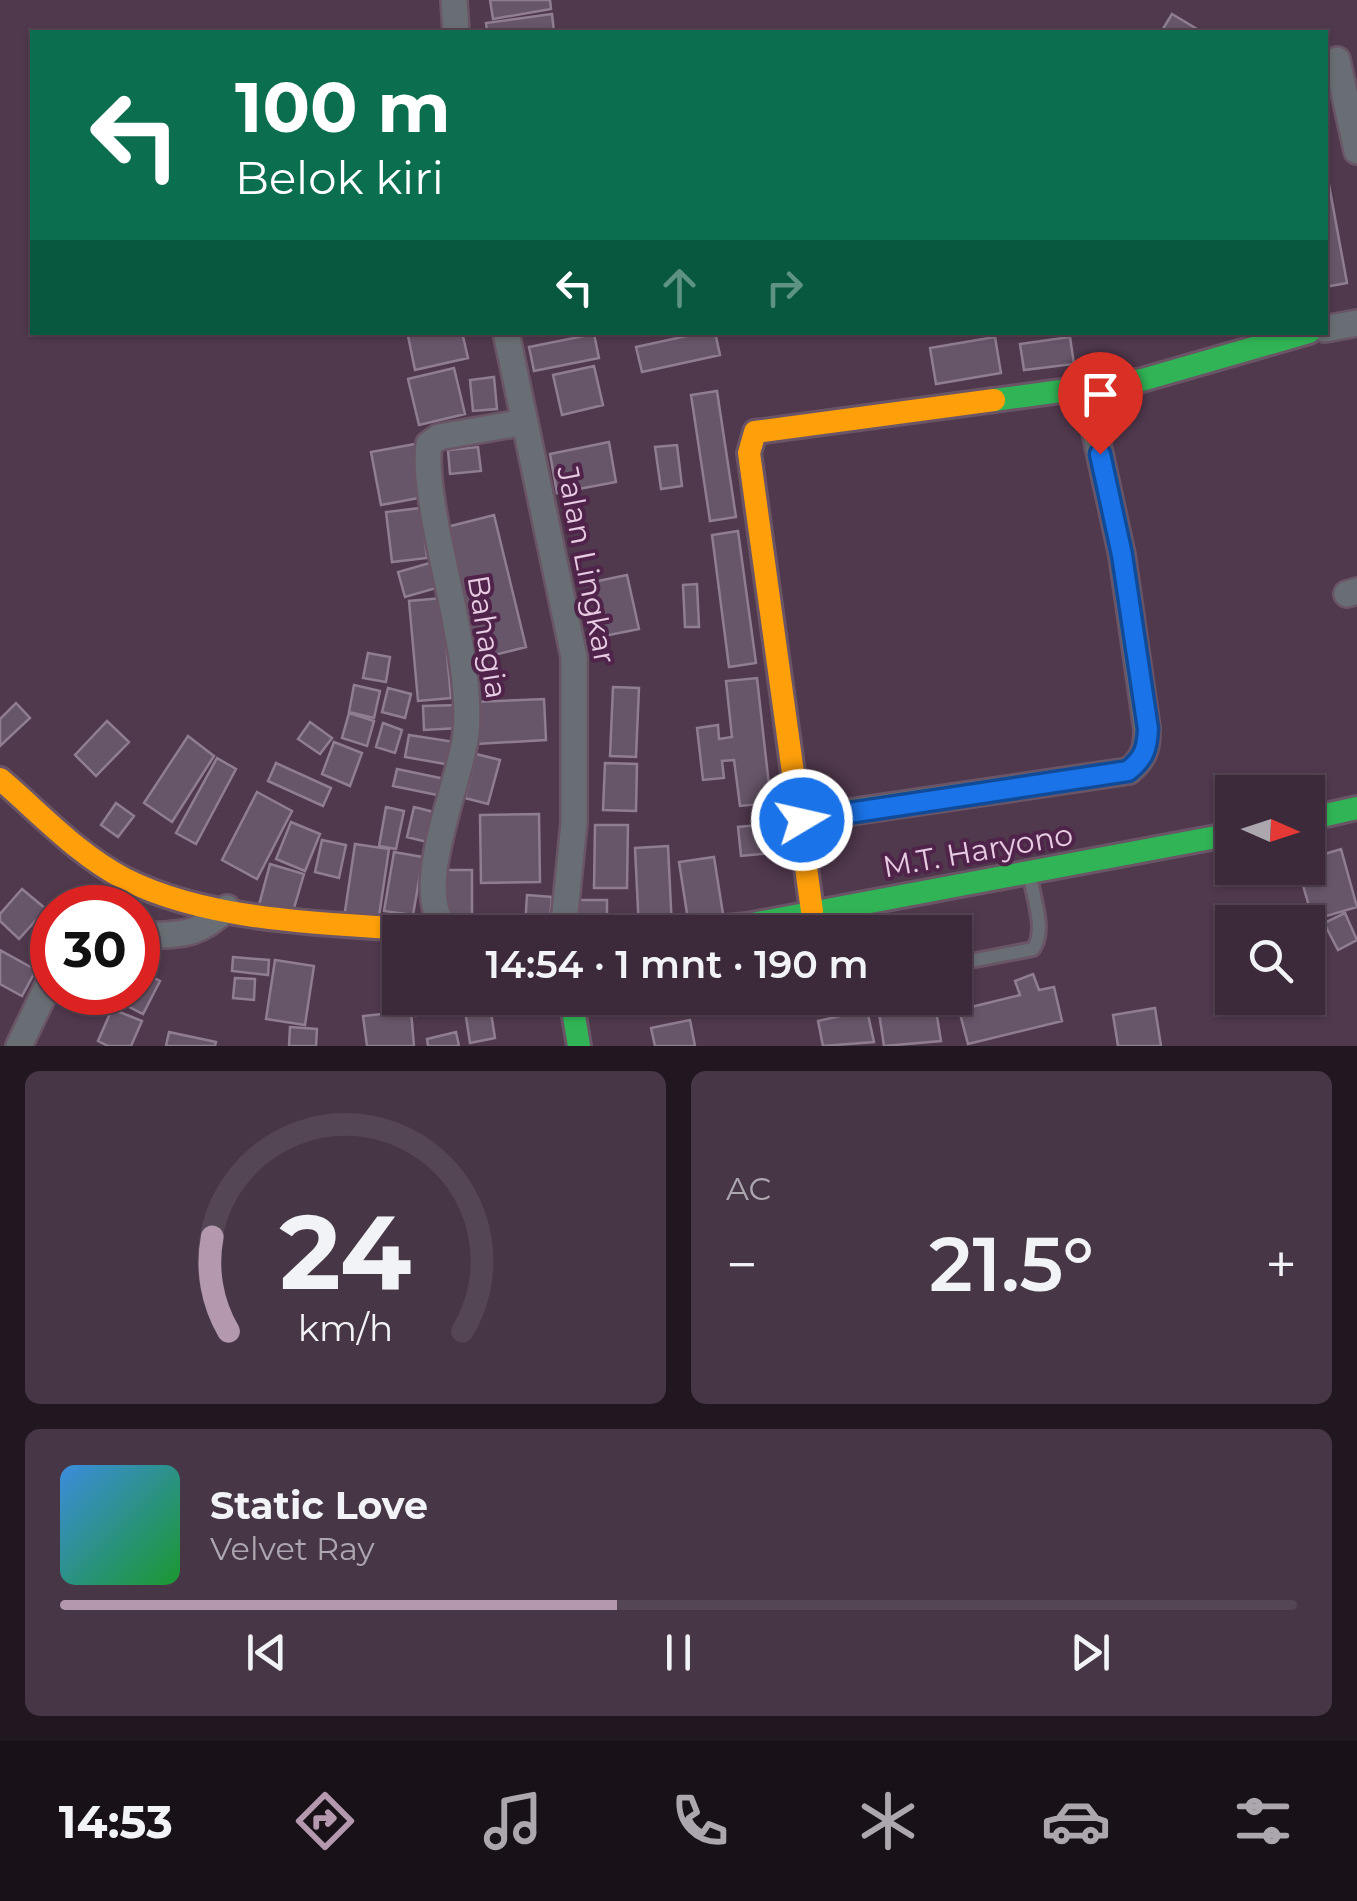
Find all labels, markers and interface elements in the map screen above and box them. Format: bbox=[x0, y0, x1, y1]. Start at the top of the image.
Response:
text: 100 m bbox=[235, 64, 451, 150]
icon: left bbox=[70, 70, 200, 200]
text: Belok kiri bbox=[235, 150, 444, 205]
icon: left bbox=[547, 260, 602, 315]
icon: ahead bbox=[652, 260, 707, 315]
icon: right bbox=[757, 260, 812, 315]
pin bbox=[1058, 352, 1143, 455]
icon: arrive bbox=[1073, 367, 1128, 422]
street label: Jalan Lingkar bbox=[549, 462, 624, 667]
street label: Bahagia bbox=[459, 572, 516, 701]
position arrow bbox=[750, 768, 854, 872]
north arrow bbox=[1215, 775, 1325, 885]
map controls bbox=[1215, 775, 1325, 1015]
street label: M.T. Haryono bbox=[880, 816, 1076, 885]
speed limit sign: 30 bbox=[30, 885, 160, 1015]
button: search bbox=[1215, 905, 1325, 1015]
text: 14:54 · 1 mnt · 190 m bbox=[486, 941, 868, 988]
text: AC bbox=[726, 1169, 771, 1208]
text: 24 bbox=[280, 1188, 411, 1315]
text: 21.5° bbox=[929, 1218, 1094, 1310]
text: − bbox=[726, 1231, 758, 1298]
text: + bbox=[1265, 1231, 1297, 1298]
text: km/h bbox=[298, 1306, 393, 1350]
text: Static Love bbox=[210, 1482, 428, 1529]
text: Velvet Ray bbox=[210, 1529, 375, 1568]
icon: previous bbox=[239, 1625, 294, 1680]
icon: pause bbox=[651, 1625, 706, 1680]
icon: next bbox=[1063, 1625, 1118, 1680]
icon: directions bbox=[290, 1786, 360, 1856]
icon: music bbox=[478, 1786, 548, 1856]
icon: phone bbox=[665, 1786, 735, 1856]
icon: climate bbox=[853, 1786, 923, 1856]
icon: car bbox=[1041, 1786, 1111, 1856]
icon: filters bbox=[1228, 1786, 1298, 1856]
text: 14:53 bbox=[59, 1794, 173, 1849]

